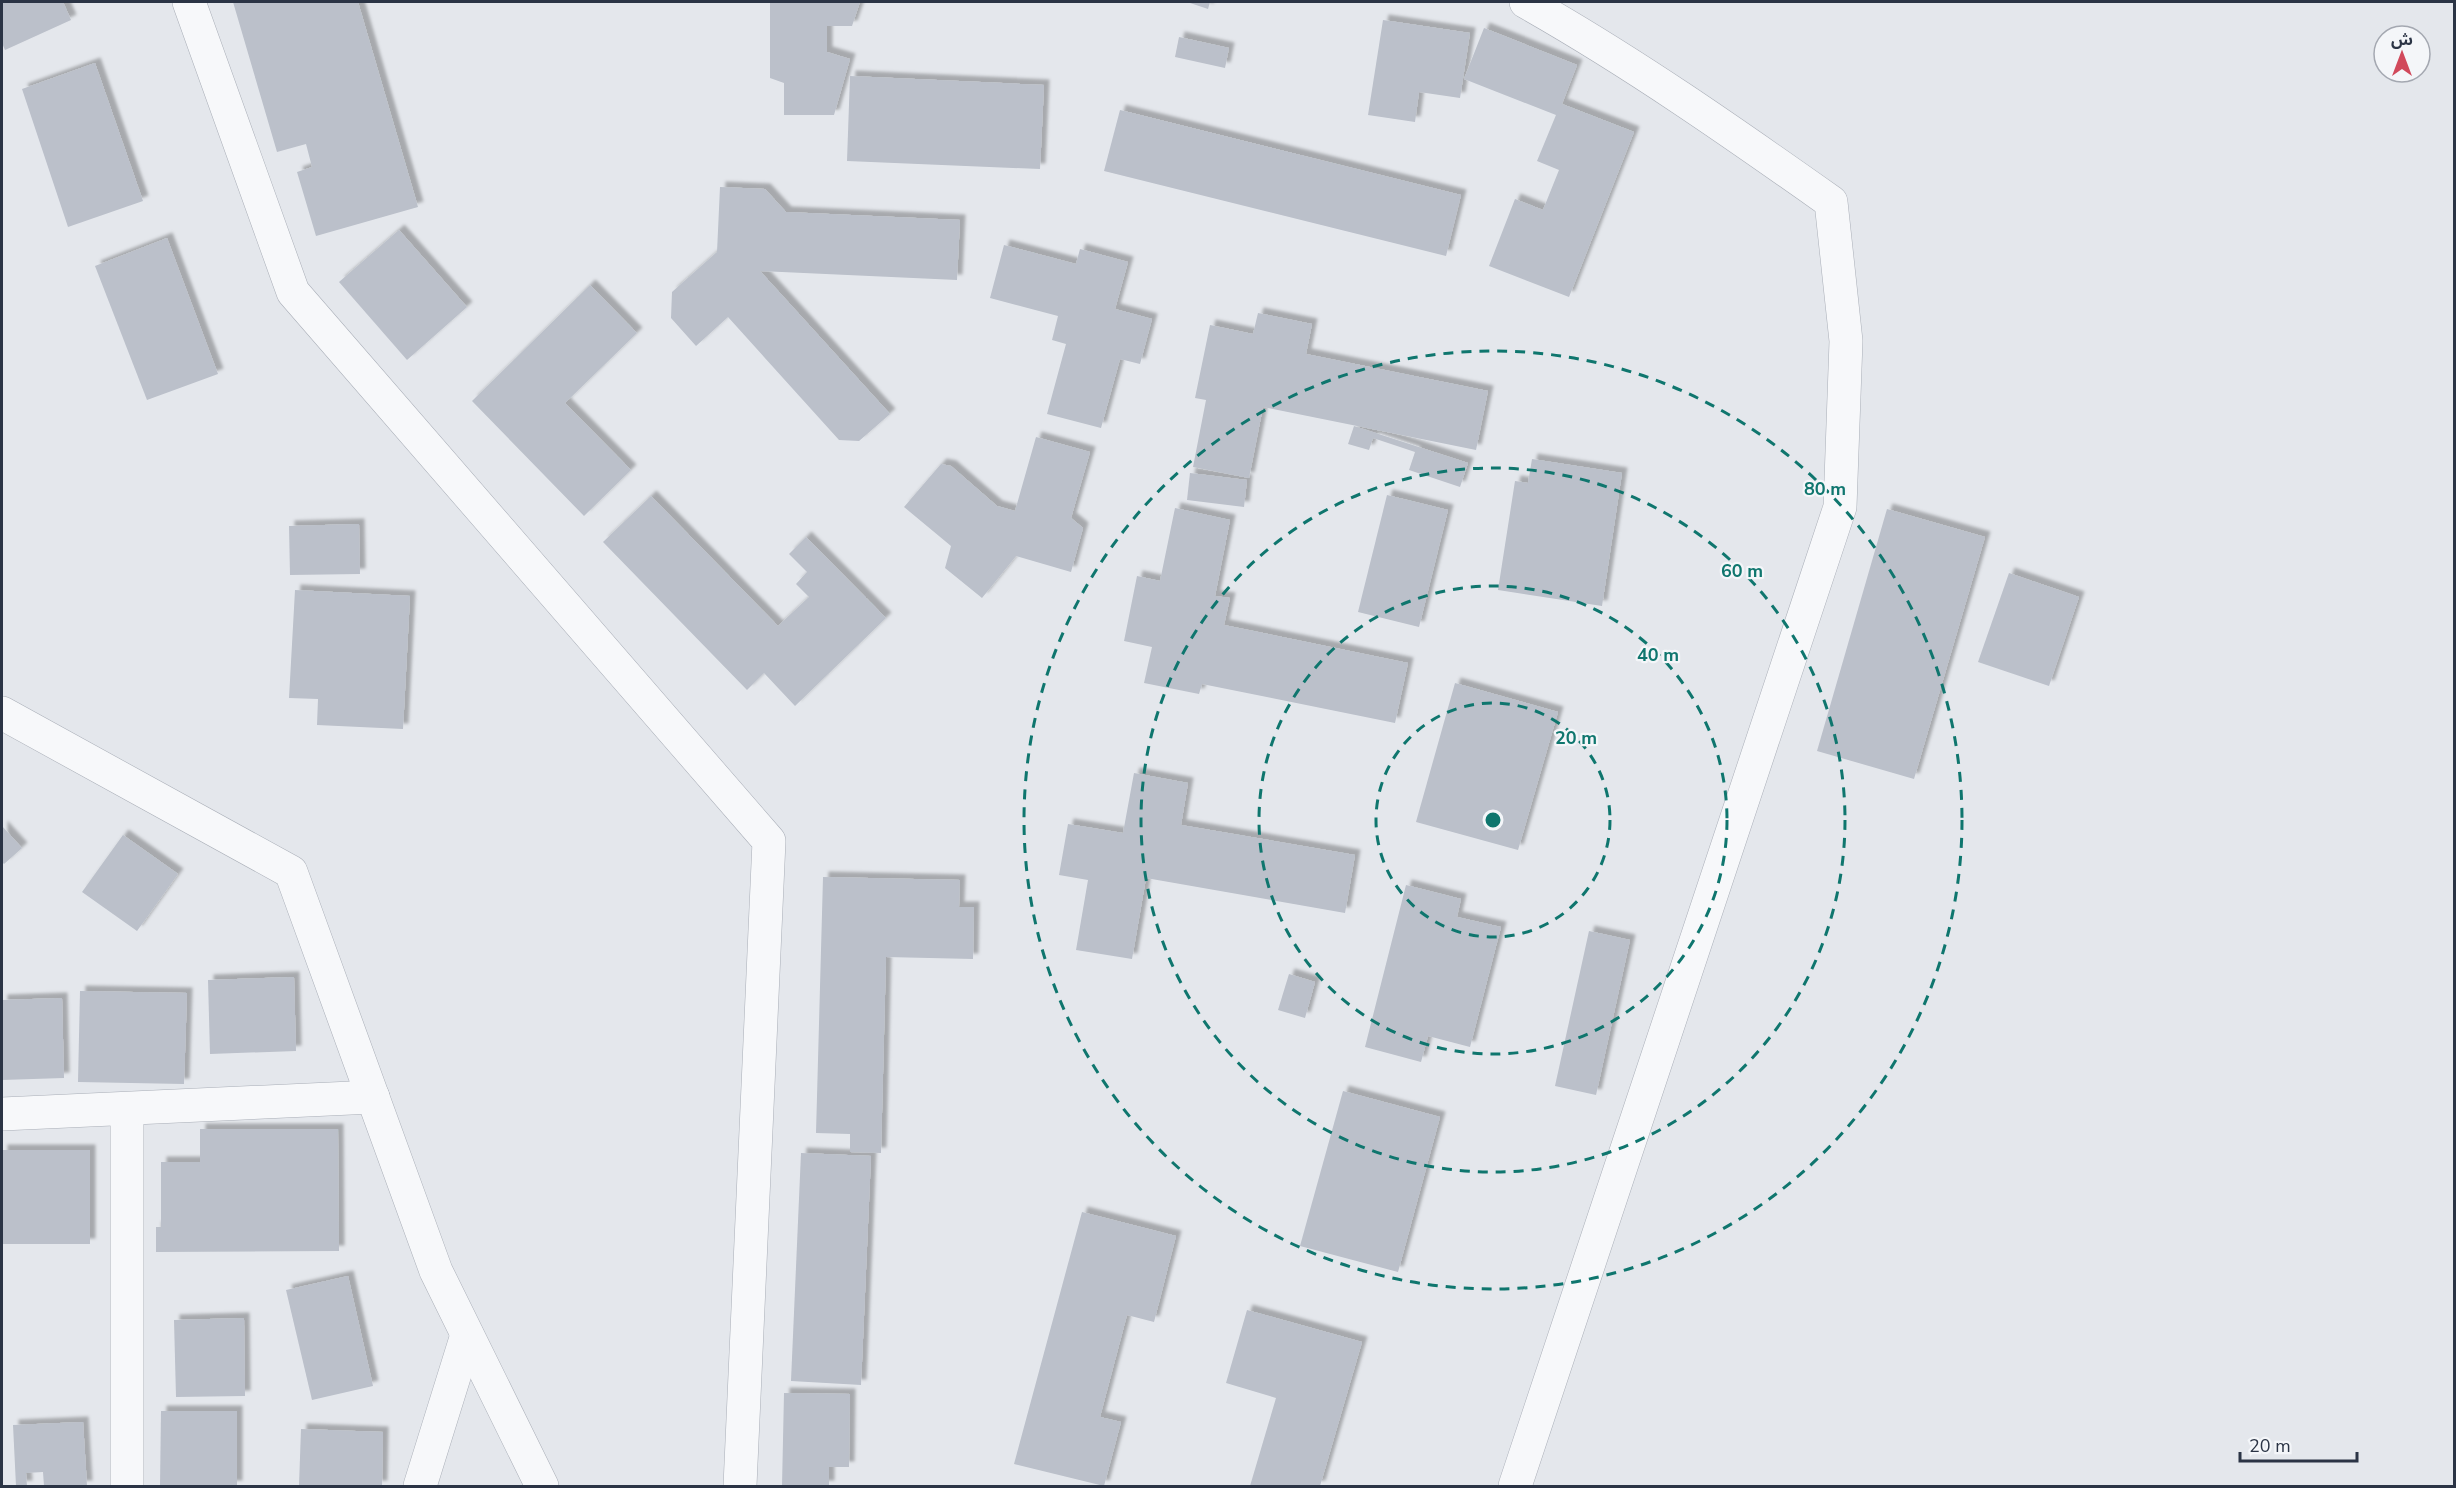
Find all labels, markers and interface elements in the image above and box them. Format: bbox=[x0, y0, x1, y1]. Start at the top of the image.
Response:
north arrow bbox=[2372, 24, 2432, 84]
text: ش bbox=[2391, 29, 2413, 51]
text: 80 m bbox=[1804, 477, 1846, 501]
text: 60 m bbox=[1721, 559, 1763, 583]
text: 40 m bbox=[1637, 643, 1679, 667]
text: 20 m bbox=[1555, 726, 1597, 750]
centre of rings bbox=[1483, 810, 1503, 830]
scale bar bbox=[2240, 1425, 2357, 1463]
text: 20 m bbox=[2249, 1434, 2291, 1458]

